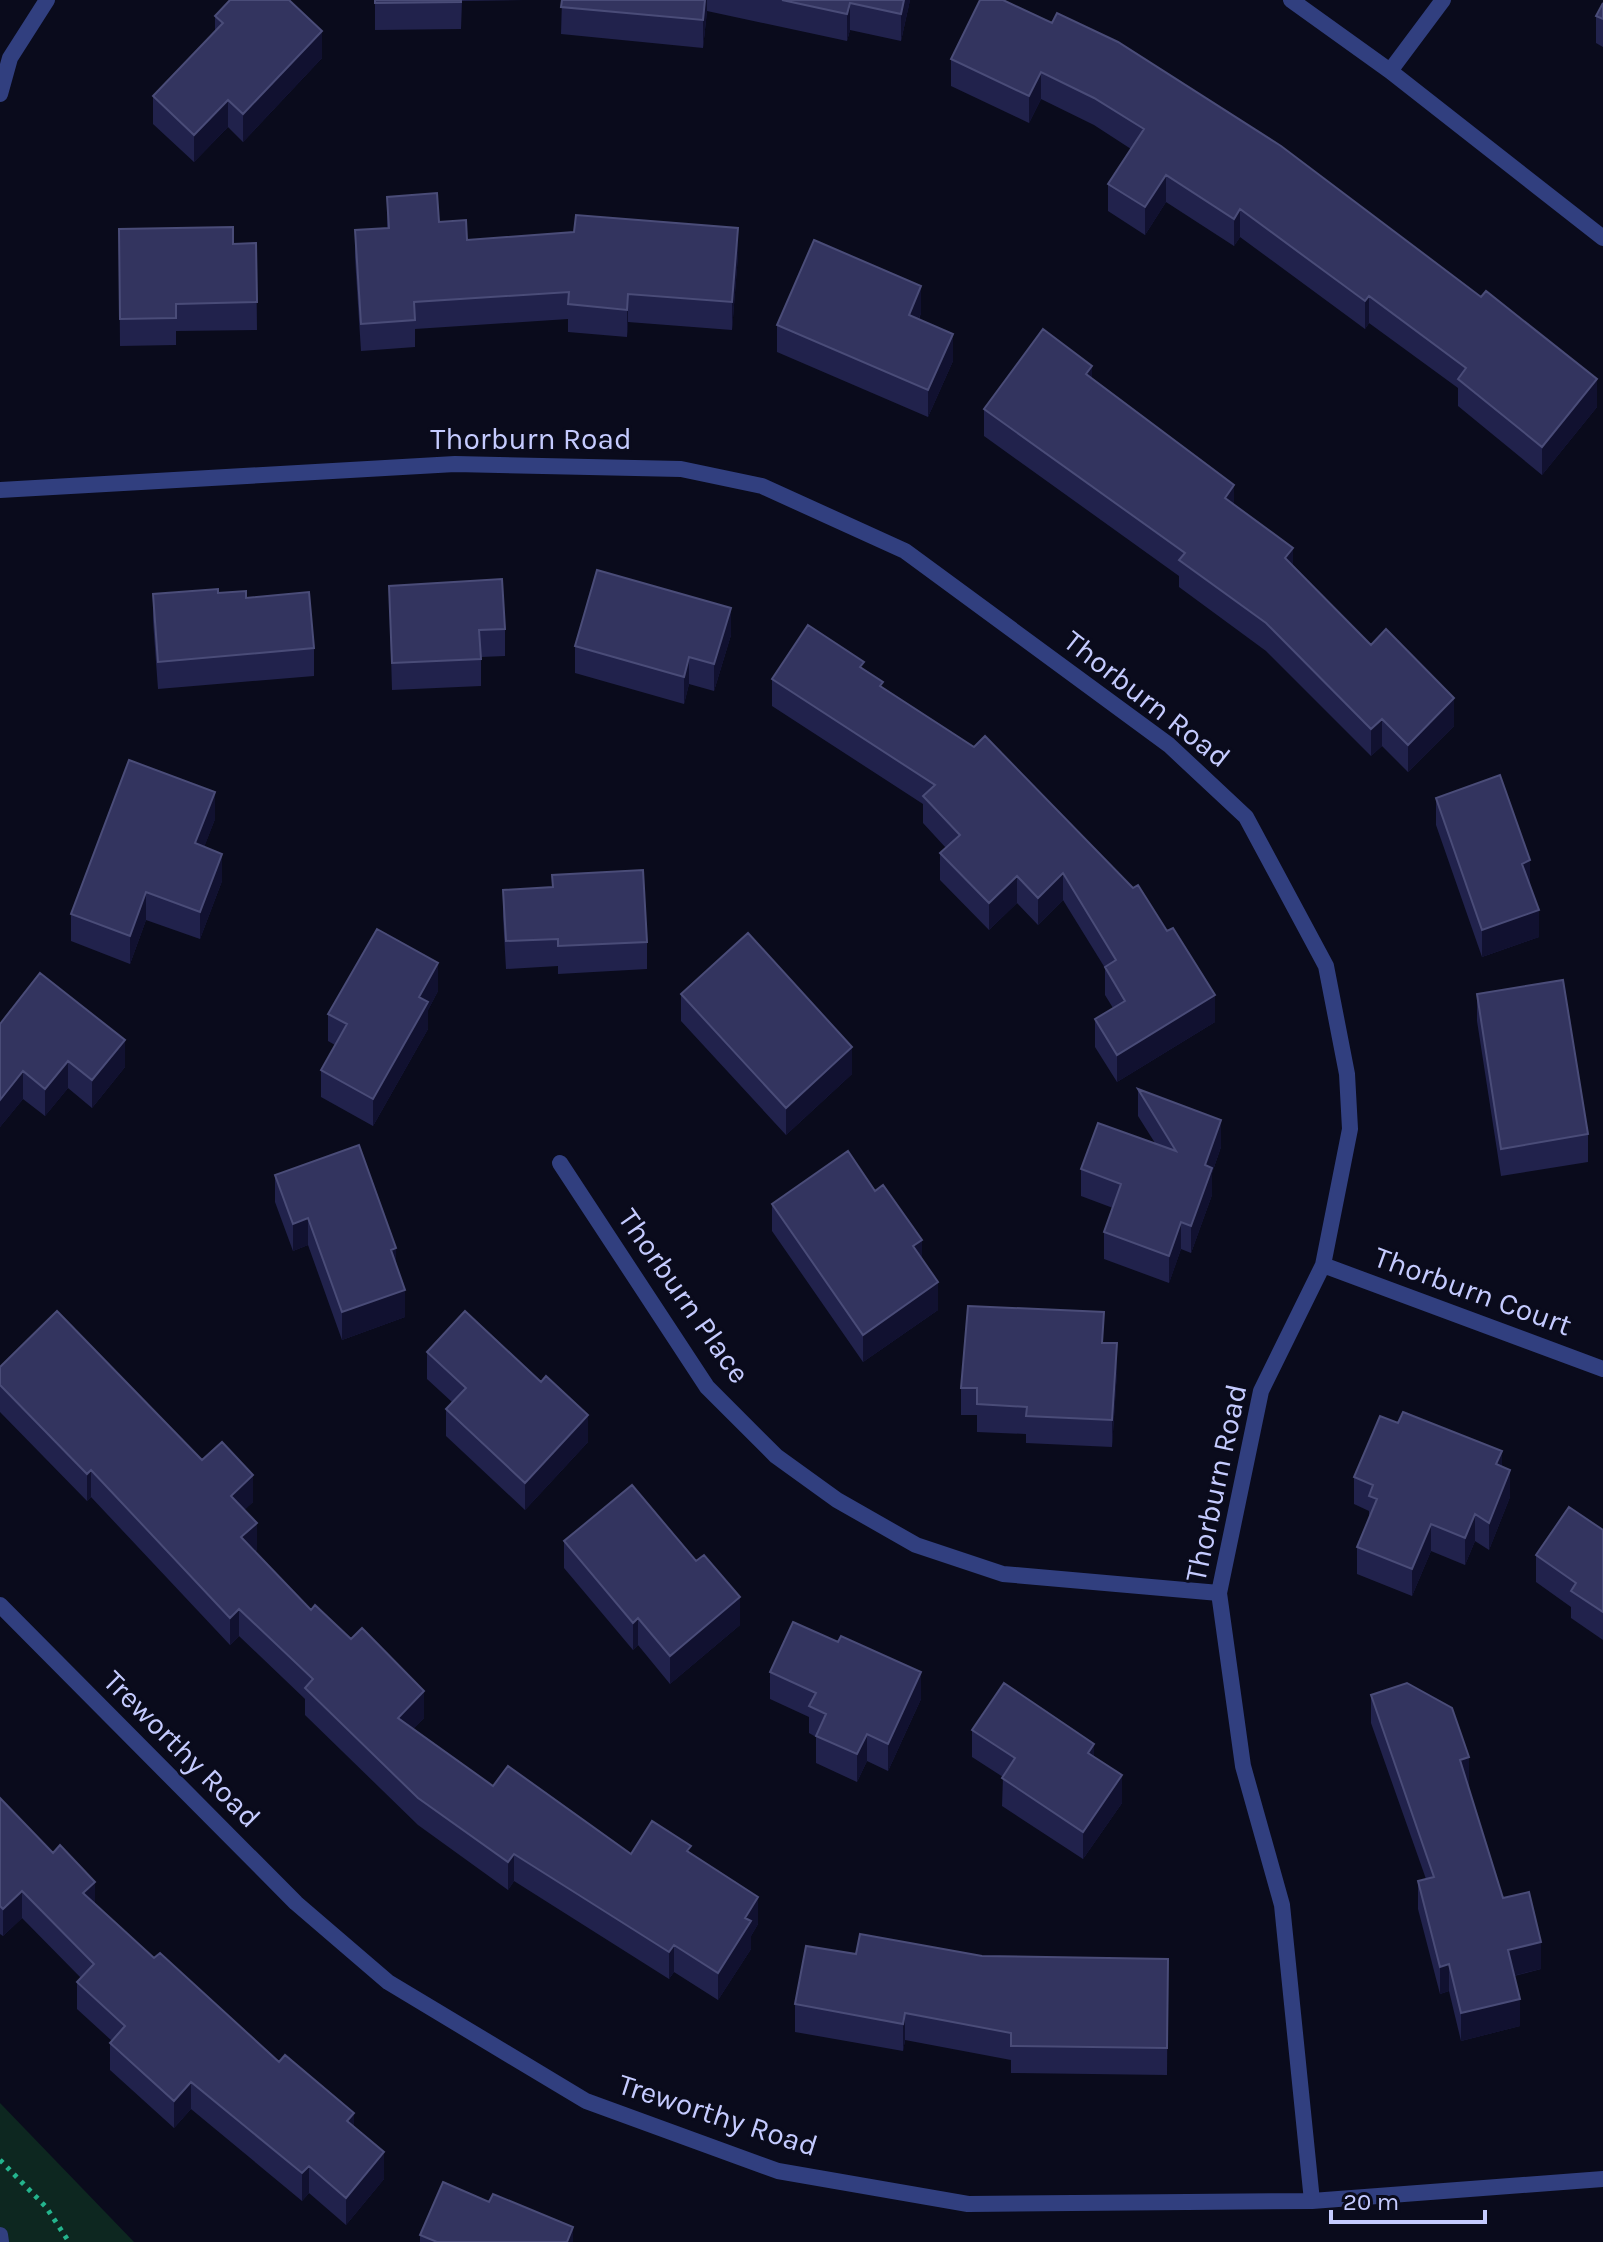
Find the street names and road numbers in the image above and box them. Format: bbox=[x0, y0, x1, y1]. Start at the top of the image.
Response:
street label: Thorburn Road bbox=[430, 421, 632, 457]
street label: Thorburn Road bbox=[1057, 623, 1237, 775]
street label: Thorburn Place bbox=[611, 1202, 757, 1390]
street label: Thorburn Court bbox=[1369, 1239, 1577, 1343]
street label: Thorburn Road bbox=[1177, 1381, 1255, 1585]
street label: Treworthy Road bbox=[96, 1663, 268, 1835]
street label: Treworthy Road bbox=[614, 2066, 822, 2164]

